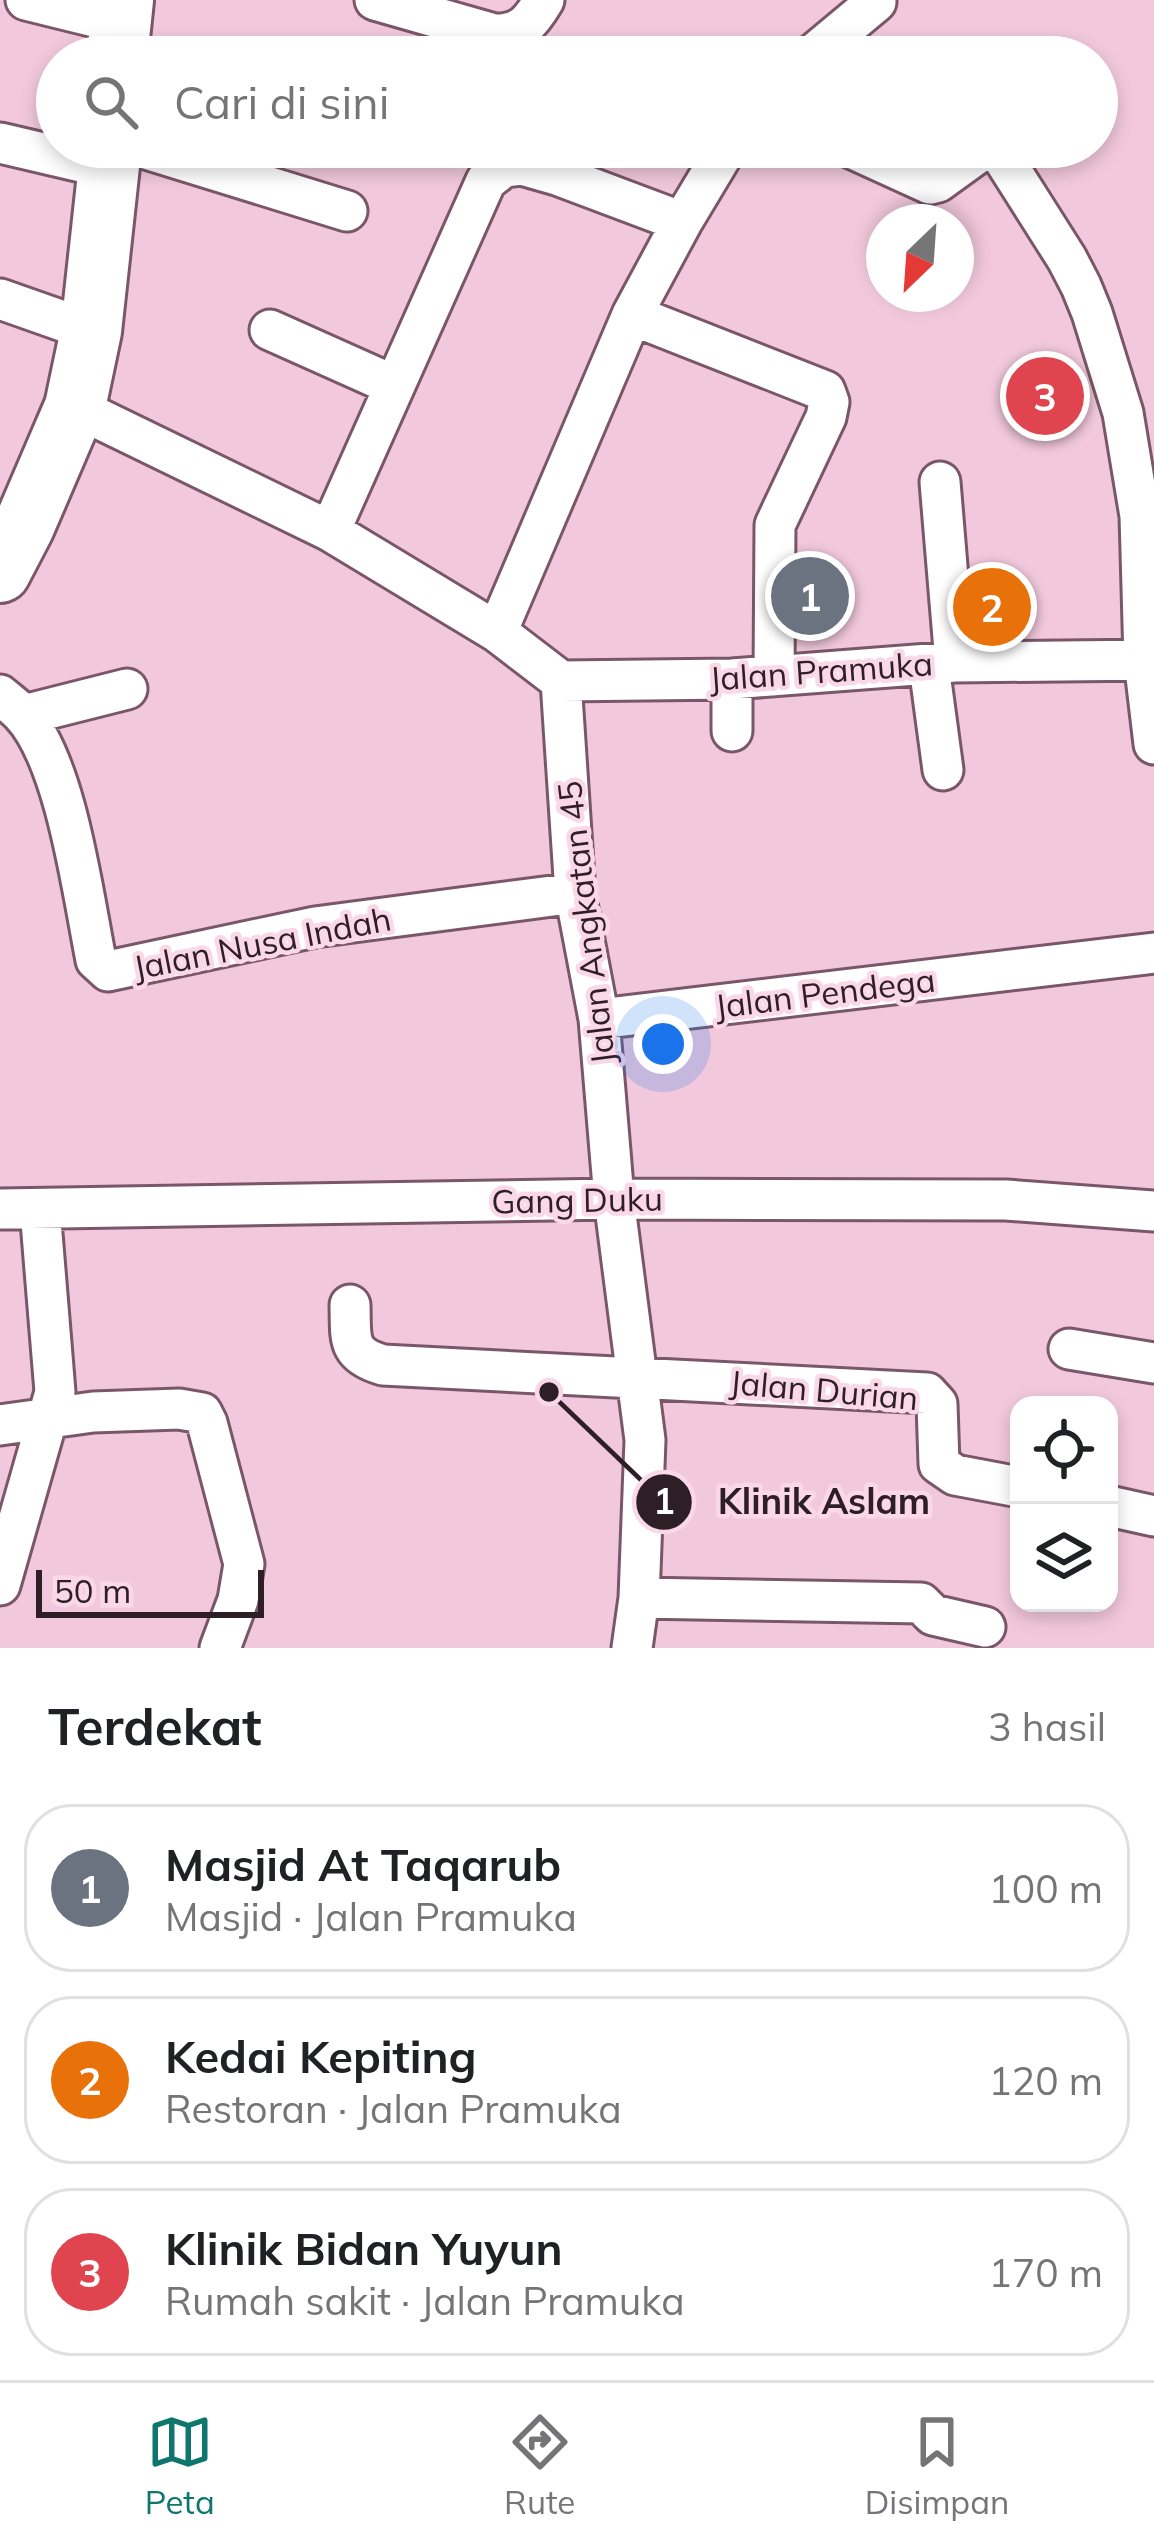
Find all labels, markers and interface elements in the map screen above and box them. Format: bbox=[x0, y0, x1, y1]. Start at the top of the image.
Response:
search box bbox=[36, 36, 1118, 168]
icon: search bbox=[78, 69, 144, 135]
text: Cari di sini bbox=[174, 74, 389, 130]
north arrow bbox=[866, 204, 974, 312]
pin: 3 bbox=[1006, 351, 1084, 441]
pin: 1 bbox=[771, 551, 849, 641]
pin: 2 bbox=[953, 562, 1031, 652]
street label: Jalan Pramuka bbox=[708, 642, 934, 699]
street label: Jalan Angkatan 45 bbox=[548, 779, 623, 1067]
street label: Jalan Nusa Indah bbox=[130, 897, 394, 988]
street label: Jalan Pendega bbox=[712, 959, 937, 1026]
your location bbox=[633, 1014, 693, 1074]
street label: Gang Duku bbox=[491, 1178, 663, 1221]
street label: Jalan Durian bbox=[728, 1361, 920, 1418]
map controls bbox=[1010, 1396, 1118, 1612]
button: locate bbox=[1010, 1396, 1118, 1504]
callout: Klinik Aslam bbox=[634, 1466, 954, 1538]
text: 1 bbox=[653, 1478, 675, 1523]
text: Klinik Aslam bbox=[718, 1478, 930, 1523]
button: layers bbox=[1010, 1504, 1118, 1612]
scale bar bbox=[36, 1564, 264, 1617]
text: 50 m bbox=[54, 1570, 131, 1611]
text: Terdekat bbox=[48, 1694, 262, 1758]
text: 3 hasil bbox=[988, 1702, 1106, 1751]
text: Masjid At Taqarub bbox=[165, 1836, 561, 1892]
text: 1 bbox=[78, 1864, 102, 1913]
text: 100 m bbox=[988, 1864, 1103, 1913]
text: Masjid · Jalan Pramuka bbox=[165, 1892, 577, 1941]
text: Kedai Kepiting bbox=[165, 2028, 477, 2084]
text: 2 bbox=[78, 2056, 102, 2105]
text: 120 m bbox=[988, 2056, 1103, 2105]
text: Restoran · Jalan Pramuka bbox=[165, 2084, 622, 2133]
text: Klinik Bidan Yuyun bbox=[165, 2220, 563, 2276]
text: 3 bbox=[78, 2248, 102, 2297]
text: 170 m bbox=[988, 2248, 1103, 2297]
text: Rumah sakit · Jalan Pramuka bbox=[165, 2276, 685, 2325]
tab: Peta bbox=[145, 2409, 215, 2522]
tab: Rute bbox=[504, 2409, 575, 2522]
tab: Disimpan bbox=[865, 2409, 1009, 2522]

